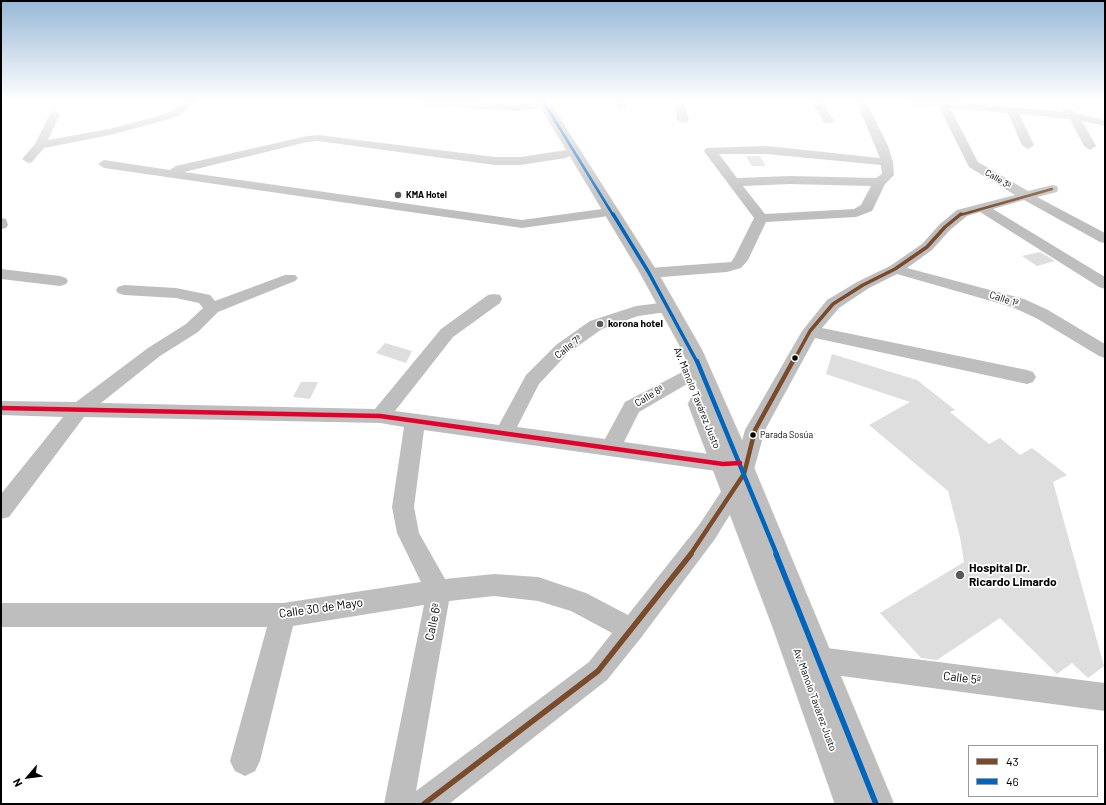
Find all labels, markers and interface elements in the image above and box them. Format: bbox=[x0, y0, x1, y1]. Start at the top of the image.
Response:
street label: Calle 3ª bbox=[983, 167, 1013, 191]
marker: KMA Hotel bbox=[393, 190, 403, 200]
place label: KMA Hotel bbox=[406, 190, 447, 200]
street label: Calle 1ª bbox=[988, 289, 1020, 309]
place label: korona hotel bbox=[608, 318, 663, 330]
marker: korona hotel bbox=[595, 319, 605, 329]
street label: Calle 7ª bbox=[552, 333, 584, 361]
street label: Av. Manolo Tavárez Justo bbox=[671, 346, 723, 450]
unlabelled marker bbox=[790, 353, 800, 363]
street label: Calle 8ª bbox=[632, 383, 666, 409]
marker: Parada Sosúa bbox=[748, 430, 758, 440]
place label: Parada Sosúa bbox=[760, 430, 813, 440]
place label: Hospital Dr. Ricardo Limardo bbox=[969, 561, 1057, 589]
marker: Hospital Dr. Ricardo Limardo bbox=[954, 569, 966, 581]
street label: Calle 30 de Mayo bbox=[278, 595, 364, 621]
street label: Calle 6ª bbox=[422, 602, 444, 642]
street label: Av. Manolo Tavárez Justo bbox=[791, 647, 839, 753]
street label: Calle 5ª bbox=[942, 669, 982, 687]
legend bbox=[968, 745, 1098, 797]
text: 43 bbox=[1006, 754, 1019, 768]
north arrow bbox=[8, 757, 48, 797]
text: 46 bbox=[1006, 774, 1019, 788]
text: N bbox=[10, 777, 24, 789]

